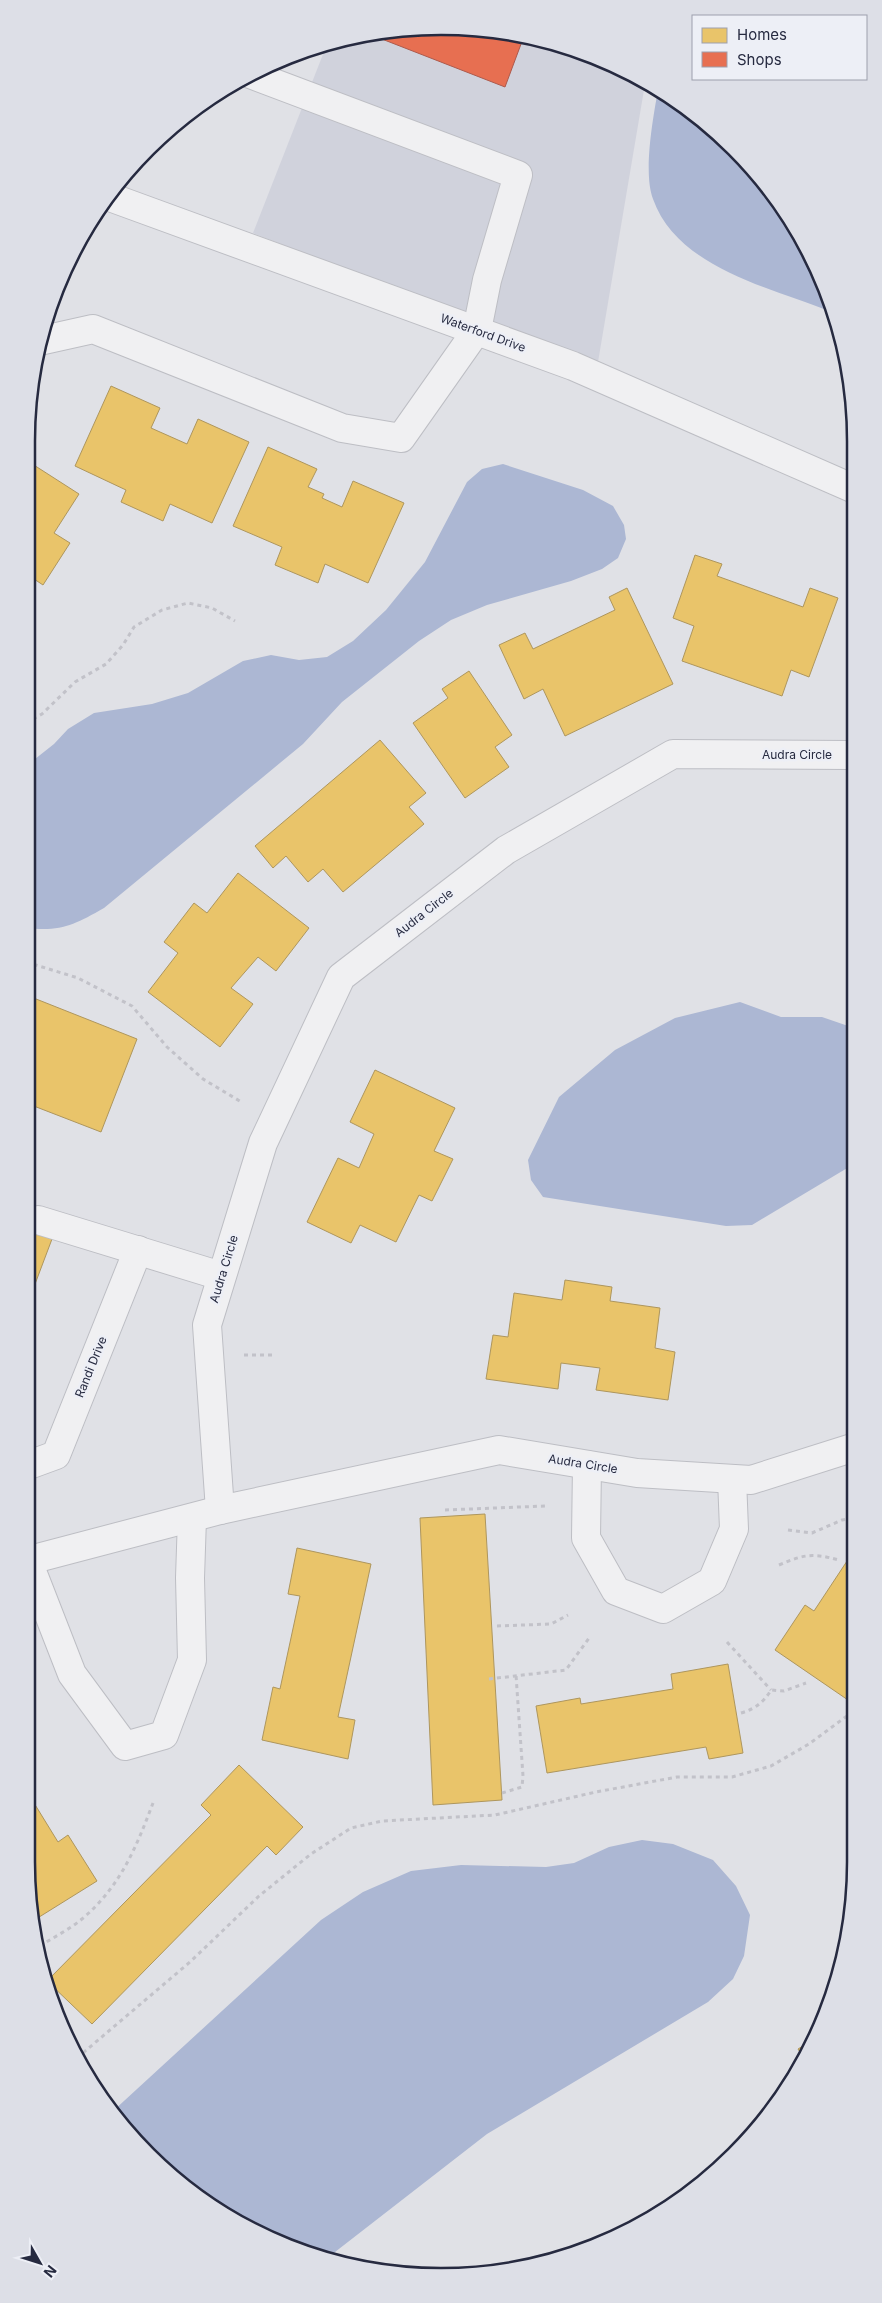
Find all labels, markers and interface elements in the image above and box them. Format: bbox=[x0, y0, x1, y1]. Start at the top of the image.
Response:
legend bbox=[692, 15, 867, 80]
text: Homes bbox=[737, 25, 787, 44]
text: Shops bbox=[737, 50, 782, 69]
street label: Waterford Drive bbox=[439, 310, 528, 355]
street label: Audra Circle bbox=[762, 747, 832, 762]
street label: Audra Circle bbox=[391, 885, 456, 940]
street label: Audra Circle bbox=[206, 1233, 241, 1305]
street label: Randi Drive bbox=[71, 1334, 110, 1400]
street label: Audra Circle bbox=[547, 1451, 619, 1476]
north arrow bbox=[15, 2238, 65, 2288]
text: N bbox=[41, 2262, 60, 2281]

